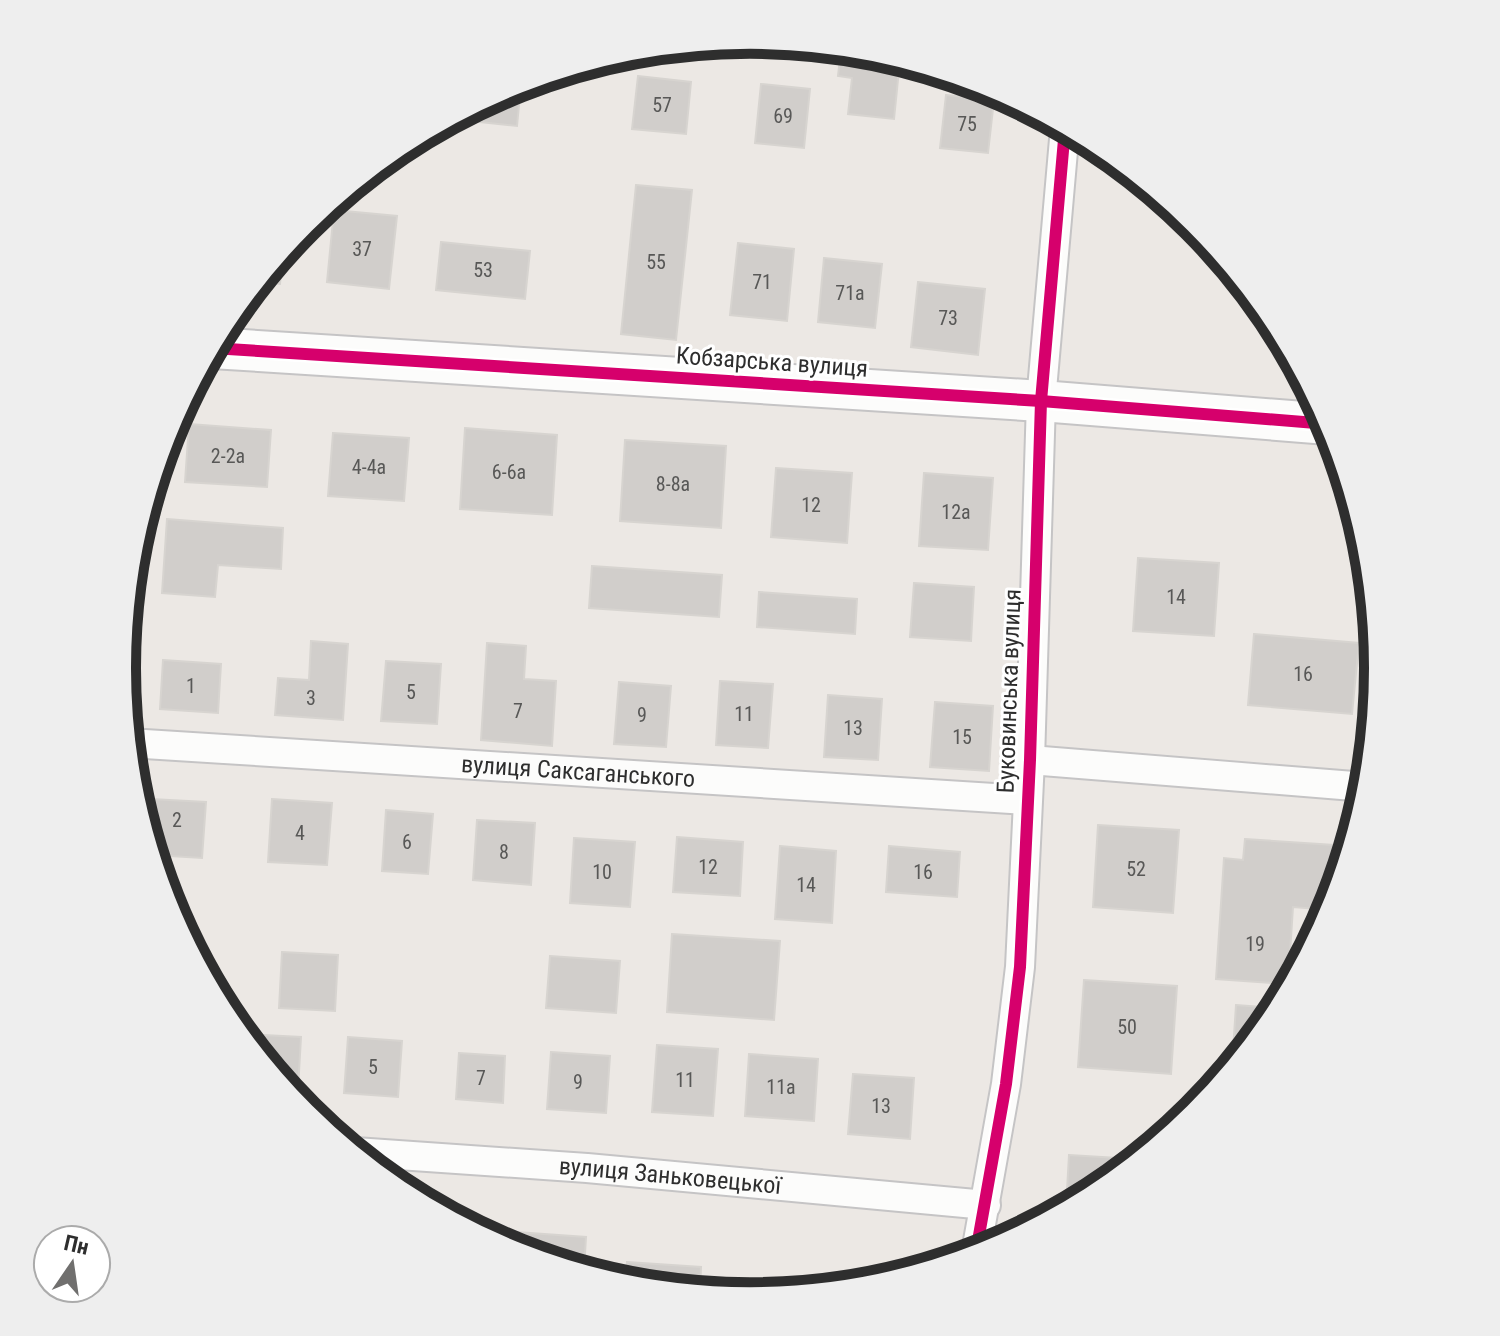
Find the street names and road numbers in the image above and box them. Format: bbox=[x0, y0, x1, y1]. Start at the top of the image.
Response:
street label: Кобзарська вулиця bbox=[675, 341, 869, 383]
street label: Буковинська вулиця bbox=[991, 588, 1027, 794]
street label: вулиця Саксаганського bbox=[460, 750, 696, 793]
street label: вулиця Заньковецької bbox=[558, 1152, 784, 1200]

